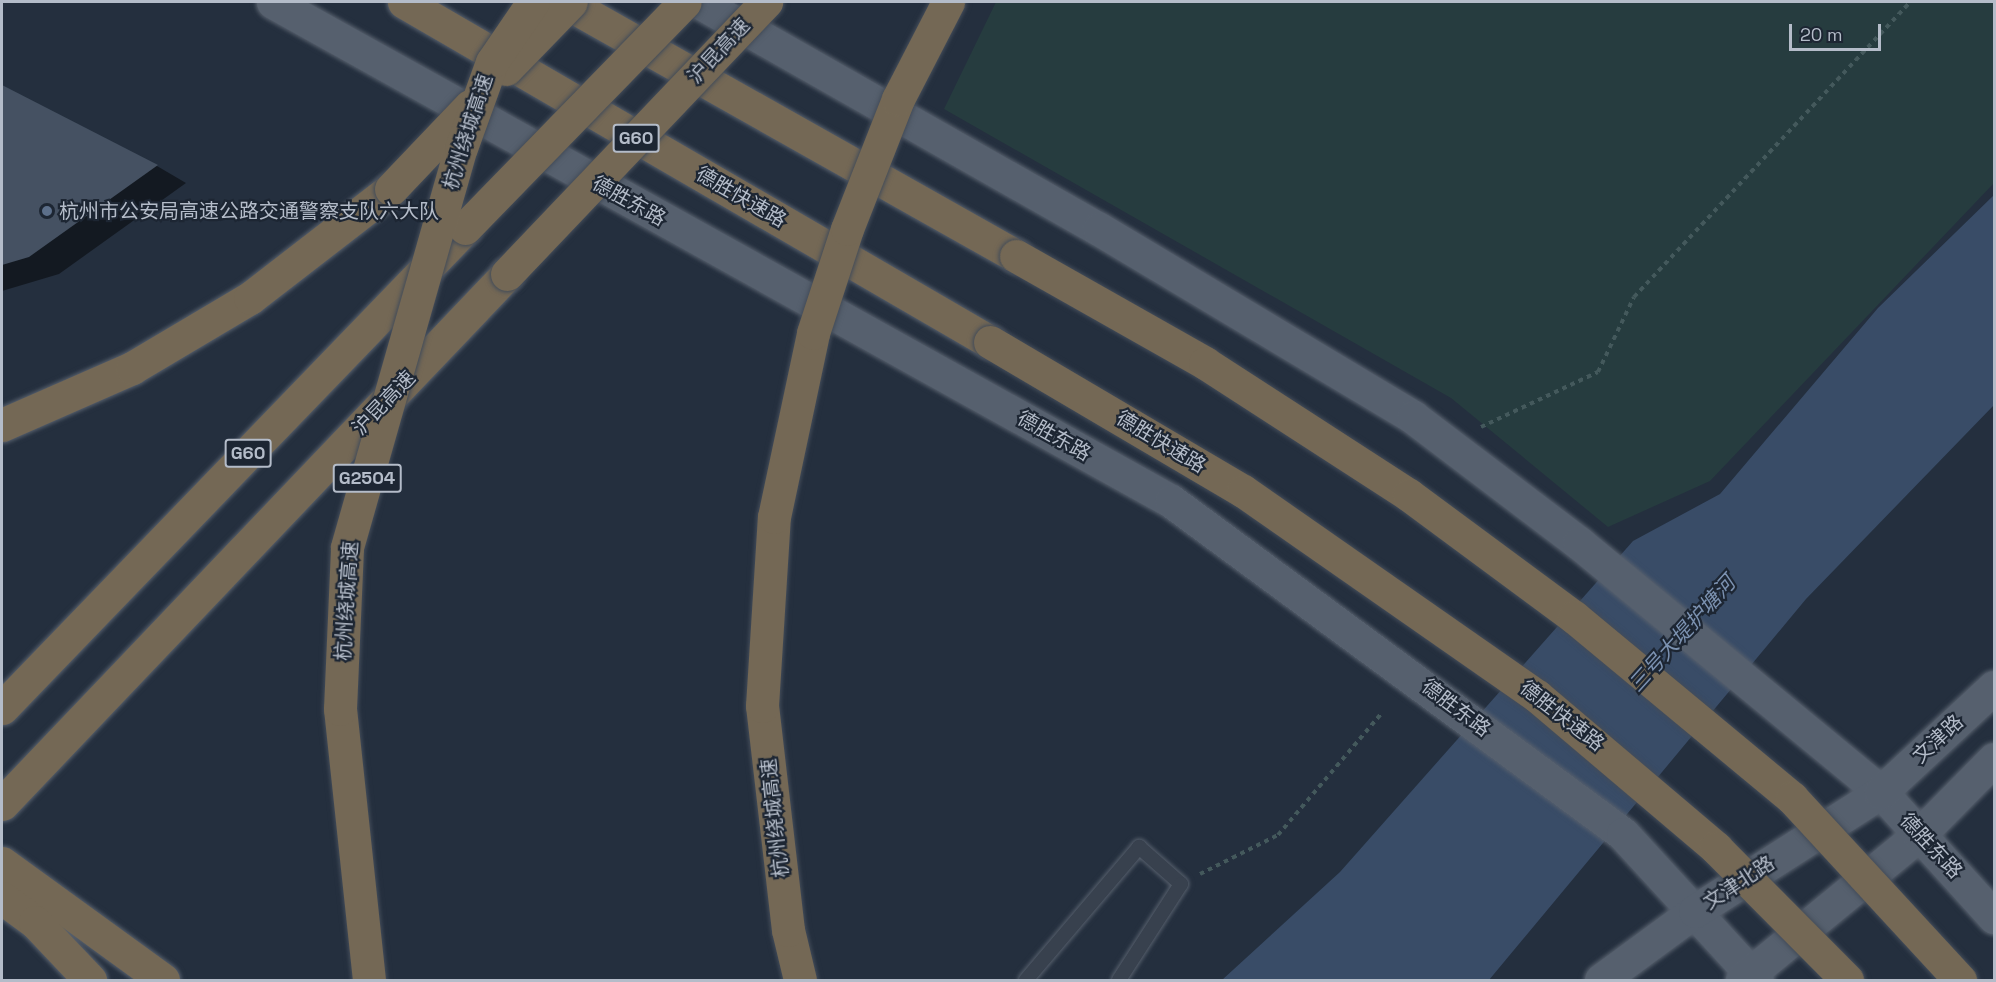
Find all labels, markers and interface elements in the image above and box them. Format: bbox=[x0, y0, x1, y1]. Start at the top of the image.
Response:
scale bar bbox=[1792, 12, 1884, 50]
street label: 沪昆高速 bbox=[683, 14, 755, 88]
text: 20 m bbox=[1800, 23, 1843, 46]
street label: 杭州绕城高速 bbox=[438, 71, 498, 193]
road number: G60 bbox=[612, 123, 660, 153]
street label: 德胜快速路 bbox=[692, 162, 790, 232]
street label: 德胜东路 bbox=[588, 171, 670, 231]
place label: 杭州市公安局高速公路交通警察支队六大队 bbox=[59, 199, 439, 223]
marker: 杭州市公安局高速公路交通警察支队六大队 bbox=[40, 204, 54, 218]
street label: 沪昆高速 bbox=[348, 366, 420, 440]
street label: 德胜东路 bbox=[1013, 406, 1095, 466]
street label: 德胜快速路 bbox=[1112, 406, 1210, 478]
road number: G60 bbox=[224, 438, 272, 468]
road number: G2504 bbox=[332, 463, 401, 493]
street label: 杭州绕城高速 bbox=[331, 540, 363, 662]
water label: 三号大堤护塘河 bbox=[1623, 571, 1741, 697]
street label: 德胜东路 bbox=[1417, 674, 1495, 742]
street label: 德胜快速路 bbox=[1515, 676, 1609, 756]
street label: 文津路 bbox=[1908, 710, 1968, 768]
street label: 杭州绕城高速 bbox=[757, 757, 793, 879]
street label: 德胜东路 bbox=[1895, 809, 1967, 883]
street label: 文津北路 bbox=[1699, 851, 1779, 915]

